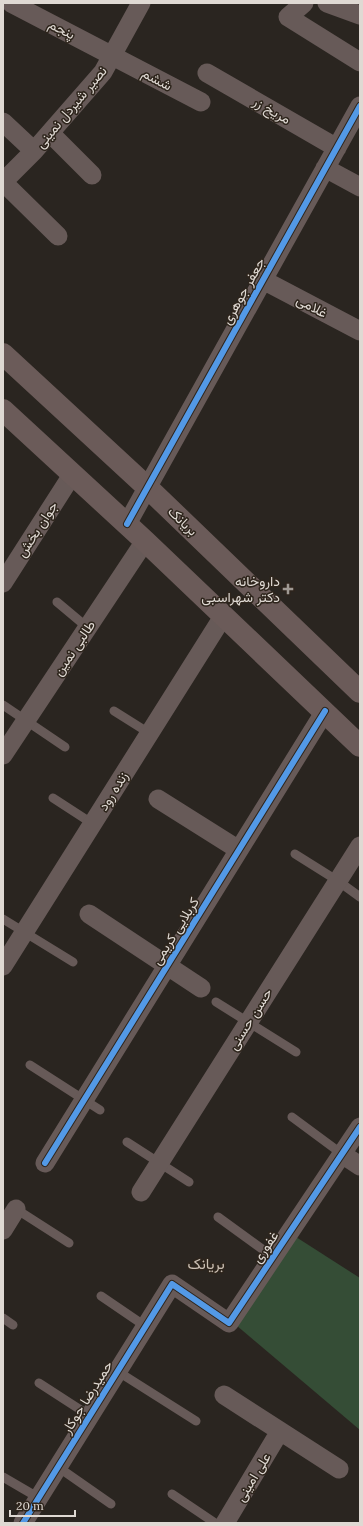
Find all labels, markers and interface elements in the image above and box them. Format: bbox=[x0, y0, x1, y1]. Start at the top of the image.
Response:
street label: پنجم bbox=[45, 15, 78, 44]
street label: نصیر شیردل نمینی bbox=[31, 62, 111, 152]
street label: ششم bbox=[139, 64, 175, 94]
street label: مریخ زر bbox=[248, 92, 294, 130]
street label: جعفر جوهری bbox=[217, 254, 269, 328]
street label: غلامی bbox=[293, 290, 331, 322]
street label: جوان بخش bbox=[12, 498, 62, 560]
street label: بریانک bbox=[164, 502, 202, 540]
place label: داروخانه دکتر شهراسبی bbox=[201, 572, 280, 606]
marker: داروخانه دکتر شهراسبی bbox=[283, 584, 293, 594]
street label: طالبی نمین bbox=[49, 617, 99, 679]
street label: زنده رود bbox=[94, 768, 132, 814]
street label: کربلایی کریمی bbox=[147, 894, 203, 968]
street label: حسن حسنی bbox=[224, 985, 276, 1053]
street label: غفوری bbox=[248, 1227, 282, 1267]
district label: بریانک bbox=[187, 1254, 225, 1273]
street label: حمیدرضا جوکار bbox=[57, 1357, 117, 1438]
street label: علی امینی bbox=[231, 1449, 275, 1505]
scale bar bbox=[10, 1492, 75, 1518]
text: 20 m bbox=[16, 1498, 44, 1513]

